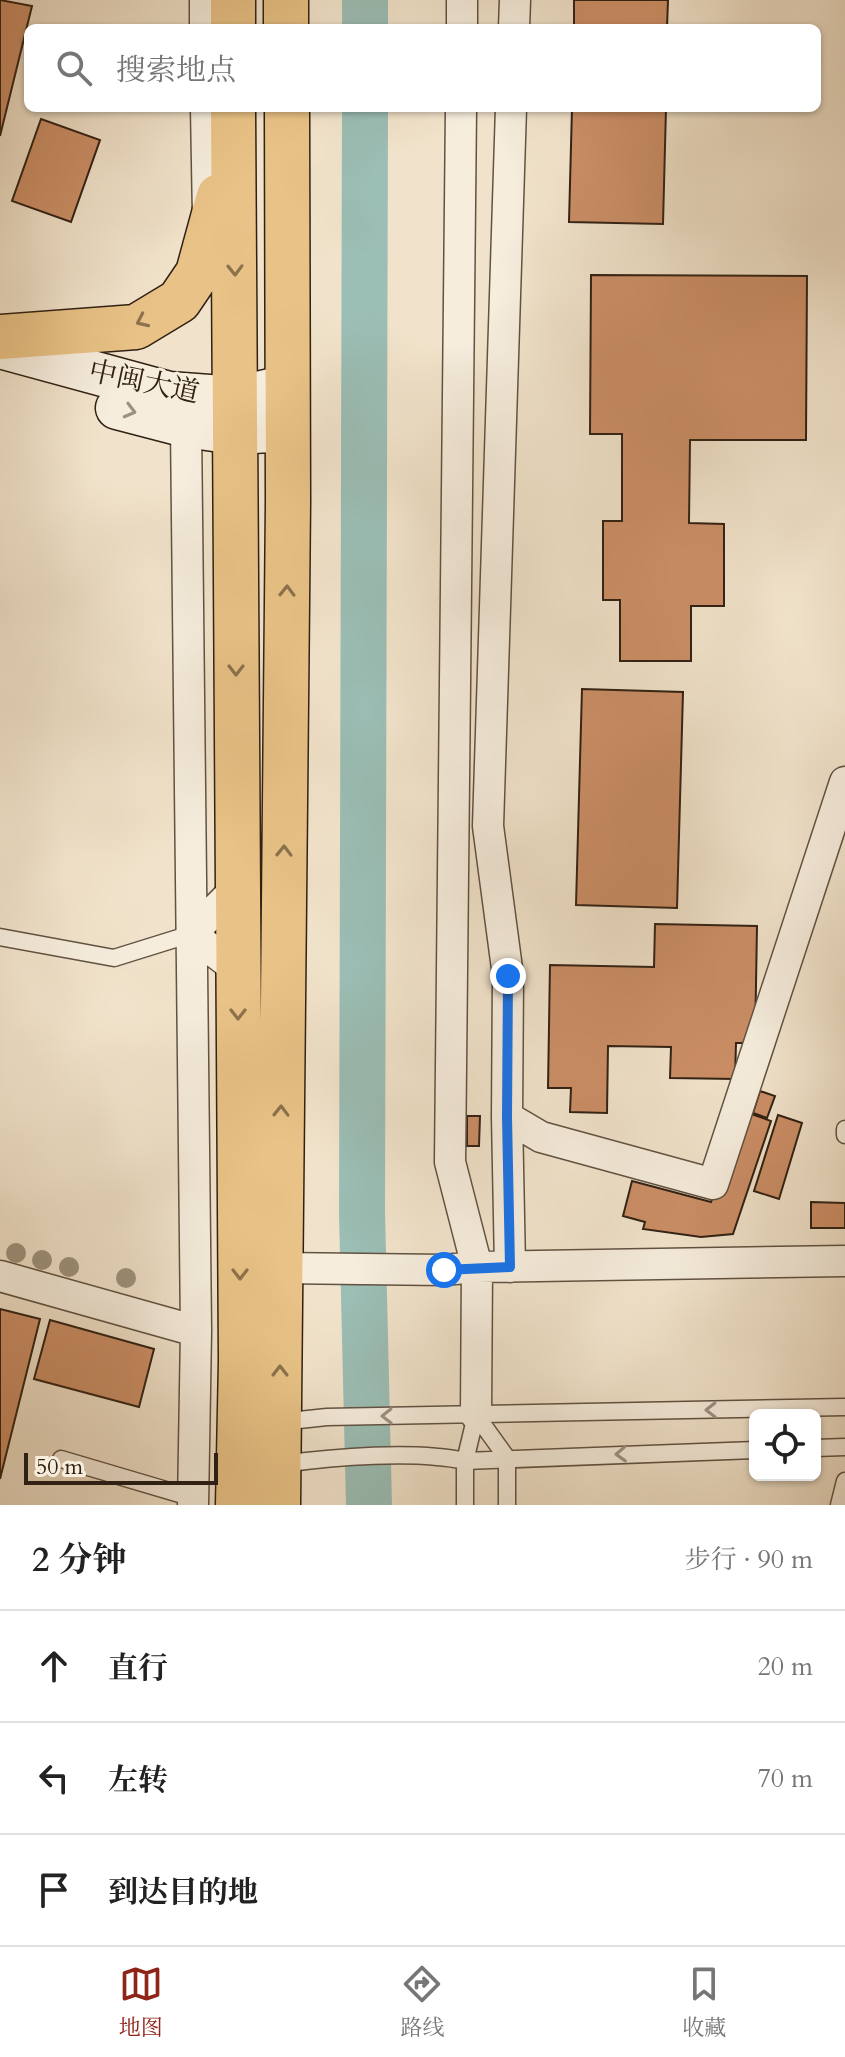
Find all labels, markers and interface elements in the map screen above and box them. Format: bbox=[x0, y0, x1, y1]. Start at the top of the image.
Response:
search box bbox=[24, 24, 821, 112]
icon: search bbox=[52, 46, 96, 90]
text: 搜索地点 bbox=[116, 50, 236, 91]
one-way arrow bbox=[226, 264, 244, 277]
one-way arrow bbox=[136, 311, 151, 327]
street label: 中闽大道 bbox=[85, 352, 203, 412]
one-way arrow bbox=[122, 402, 136, 419]
one-way arrow bbox=[278, 584, 296, 597]
one-way arrow bbox=[228, 664, 245, 677]
one-way arrow bbox=[275, 844, 293, 857]
route end bbox=[490, 958, 526, 994]
one-way arrow bbox=[230, 1008, 247, 1021]
one-way arrow bbox=[273, 1104, 290, 1117]
route start bbox=[426, 1252, 462, 1288]
one-way arrow bbox=[231, 1268, 249, 1281]
one-way arrow bbox=[271, 1364, 289, 1377]
one-way arrow bbox=[704, 1401, 717, 1419]
one-way arrow bbox=[380, 1407, 393, 1425]
map controls bbox=[749, 1409, 821, 1481]
button: locate bbox=[749, 1409, 821, 1481]
one-way arrow bbox=[614, 1446, 627, 1463]
scale bar bbox=[24, 1449, 218, 1485]
text: 50 m bbox=[36, 1452, 83, 1482]
text: 2 分钟 bbox=[32, 1537, 127, 1583]
text: 步行 · 90 m bbox=[685, 1542, 813, 1577]
icon: ahead bbox=[32, 1644, 76, 1688]
text: 直行 bbox=[108, 1648, 168, 1689]
text: 20 m bbox=[757, 1649, 813, 1684]
icon: left bbox=[32, 1756, 76, 1800]
text: 左转 bbox=[108, 1760, 168, 1801]
text: 70 m bbox=[757, 1761, 813, 1796]
icon: arrive bbox=[32, 1868, 76, 1912]
text: 到达目的地 bbox=[108, 1872, 258, 1913]
tab: 地图 bbox=[119, 1962, 163, 2043]
tab: 路线 bbox=[400, 1962, 444, 2043]
tab: 收藏 bbox=[682, 1962, 726, 2043]

